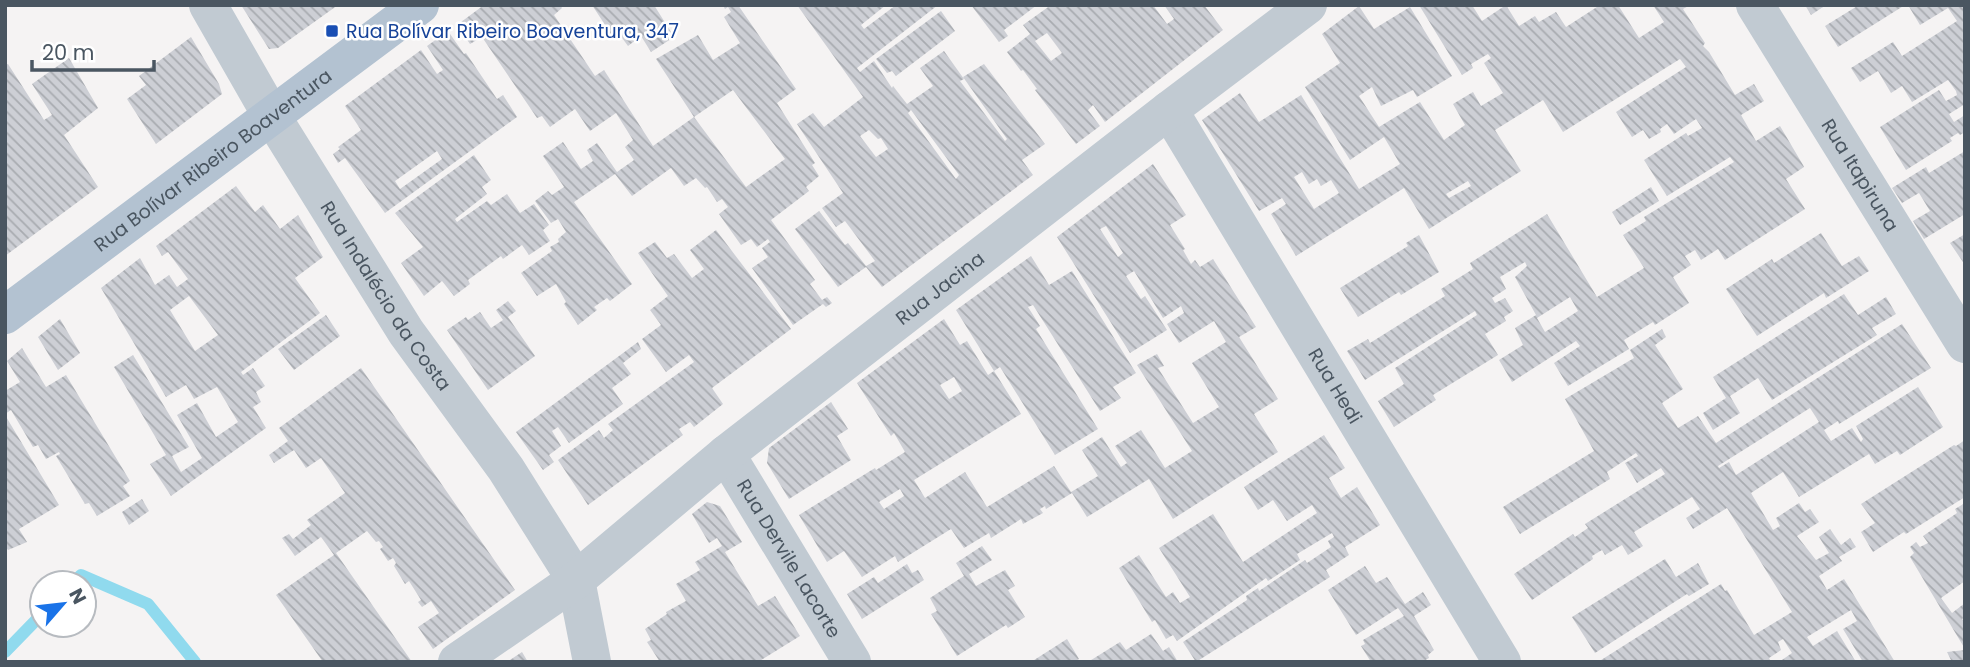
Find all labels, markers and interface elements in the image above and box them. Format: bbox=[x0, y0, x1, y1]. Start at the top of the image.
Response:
place label: Rua Bolívar Ribeiro Boaventura, 347 bbox=[346, 18, 679, 45]
marker: Rua Bolívar Ribeiro Boaventura, 347 bbox=[324, 23, 340, 39]
scale bar bbox=[32, 28, 154, 72]
text: 20 m bbox=[42, 38, 95, 67]
street label: Rua Bolívar Ribeiro Boaventura bbox=[88, 62, 337, 258]
street label: Rua Itapiruna bbox=[1815, 114, 1905, 237]
street label: Rua Indalécio da Costa bbox=[314, 196, 458, 396]
street label: Rua Jacina bbox=[890, 245, 990, 331]
street label: Rua Hedi bbox=[1302, 343, 1369, 429]
street label: Rua Dervile Lacorte bbox=[731, 474, 848, 643]
north arrow bbox=[28, 569, 98, 639]
text: N bbox=[62, 584, 93, 609]

